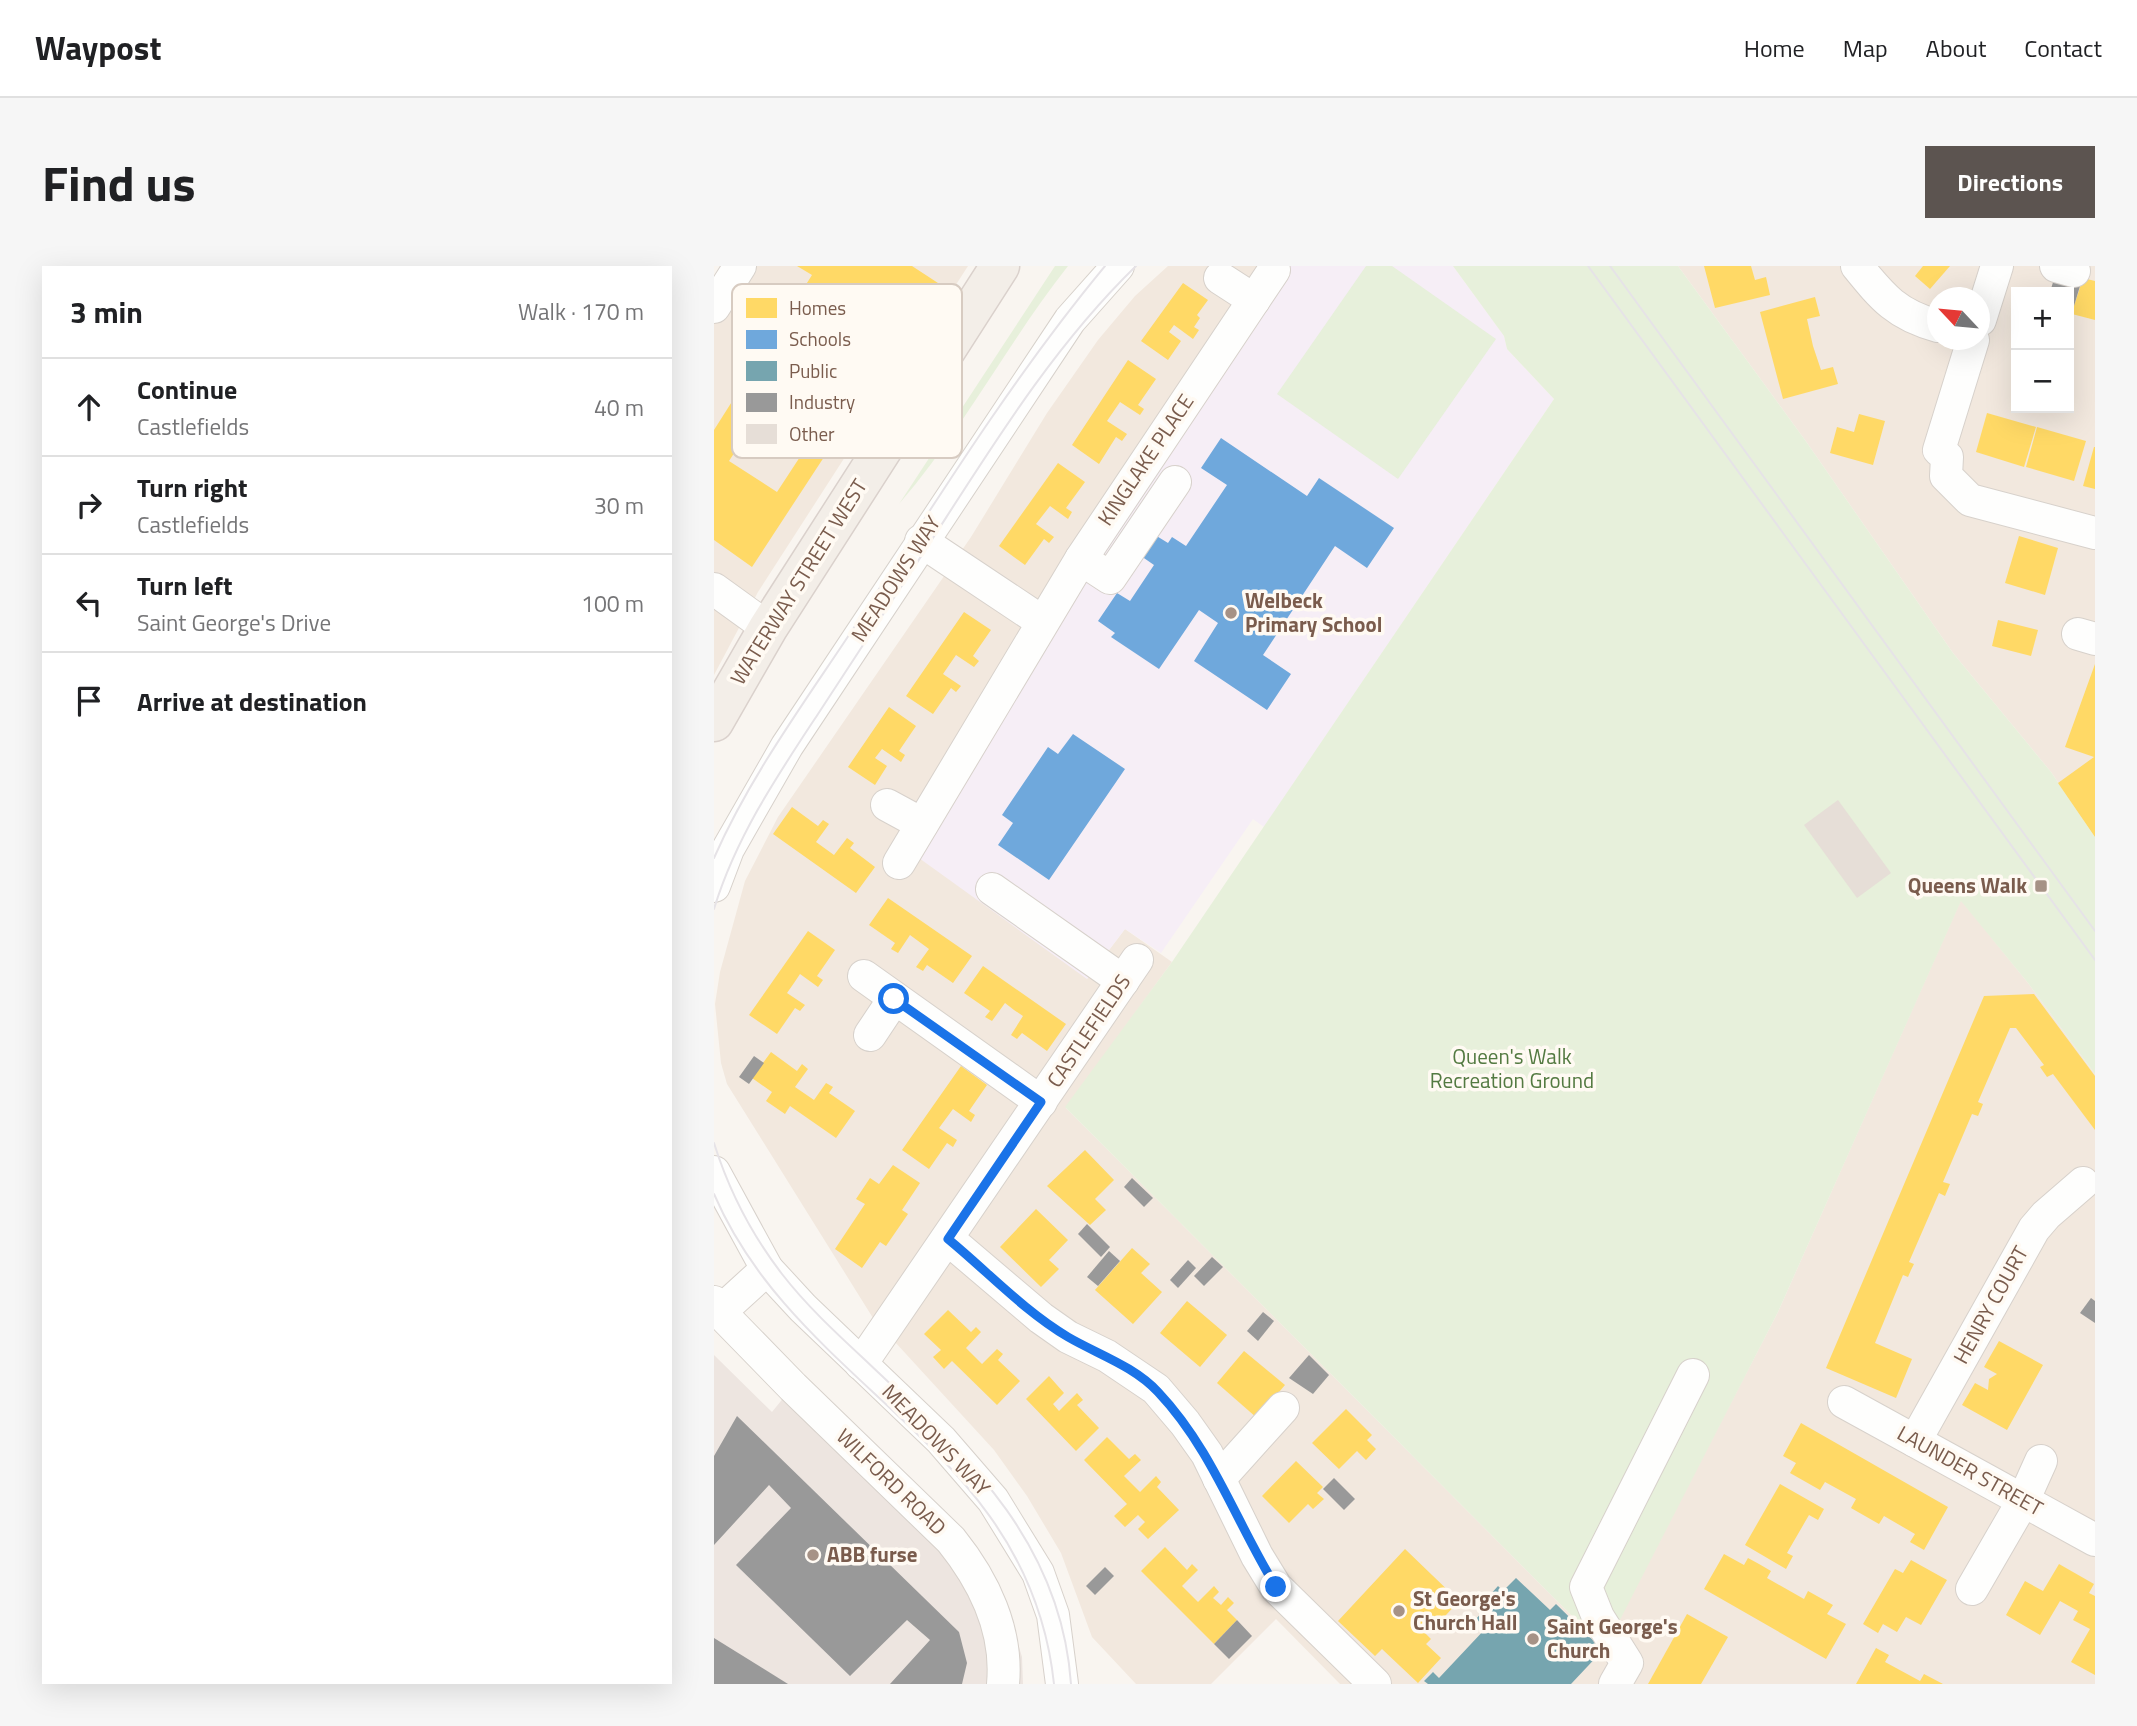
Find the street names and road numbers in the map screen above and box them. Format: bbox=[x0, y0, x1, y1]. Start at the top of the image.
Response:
street label: KINGLAKE PLACE bbox=[1089, 387, 1201, 532]
street label: WATERWAY STREET WEST bbox=[722, 472, 875, 691]
street label: MEADOWS WAY bbox=[842, 508, 948, 648]
street label: CASTLEFIELDS bbox=[1038, 967, 1138, 1094]
street label: HENRY COURT bbox=[1944, 1240, 2036, 1369]
street label: MEADOWS WAY bbox=[875, 1376, 999, 1503]
street label: LAUNDER STREET bbox=[1892, 1417, 2049, 1524]
street label: WILFORD ROAD bbox=[829, 1420, 954, 1542]

